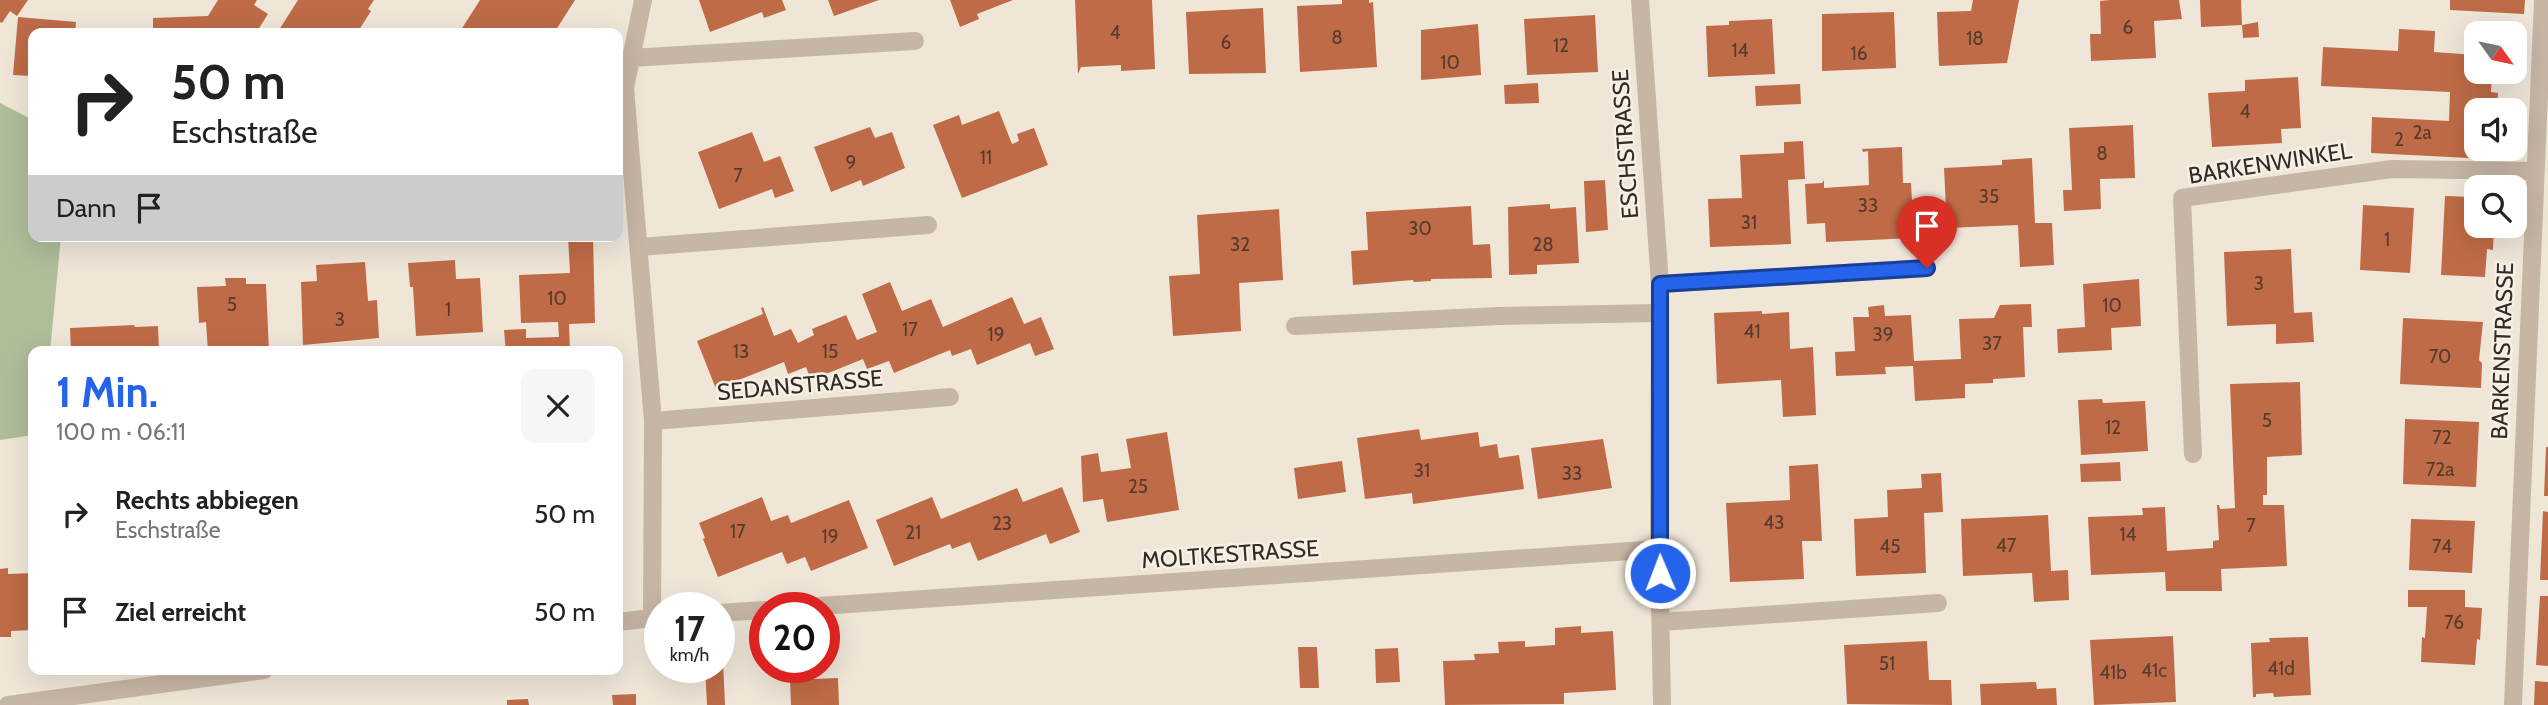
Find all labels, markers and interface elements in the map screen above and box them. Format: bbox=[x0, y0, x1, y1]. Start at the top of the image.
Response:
house number: 6 bbox=[2123, 16, 2133, 39]
house number: 4 bbox=[1110, 21, 1121, 44]
north arrow bbox=[2464, 21, 2527, 84]
map controls bbox=[2464, 21, 2527, 238]
house number: 8 bbox=[1331, 26, 1343, 49]
house number: 18 bbox=[1966, 27, 1984, 50]
house number: 6 bbox=[1221, 31, 1231, 54]
house number: 12 bbox=[1553, 34, 1569, 57]
house number: 14 bbox=[1731, 39, 1749, 62]
house number: 16 bbox=[1851, 42, 1868, 65]
house number: 10 bbox=[1440, 51, 1460, 74]
text: 50 m bbox=[171, 52, 286, 111]
icon: right bbox=[56, 56, 147, 147]
street label: ESCHSTRASSE bbox=[1606, 68, 1644, 220]
button: sound bbox=[2464, 98, 2527, 161]
house number: 4 bbox=[2240, 100, 2251, 123]
text: Eschstraße bbox=[171, 112, 318, 151]
house number: 2a bbox=[2412, 121, 2432, 144]
house number: 2 bbox=[2394, 128, 2404, 151]
street label: BARKENWINKEL bbox=[2186, 136, 2354, 190]
house number: 8 bbox=[2096, 142, 2108, 165]
house number: 11 bbox=[980, 146, 992, 169]
house number: 9 bbox=[846, 151, 856, 174]
house number: 7 bbox=[733, 164, 743, 187]
button: search bbox=[2464, 175, 2527, 238]
house number: 35 bbox=[1979, 185, 1999, 208]
icon: arrive bbox=[130, 189, 168, 227]
text: Dann bbox=[56, 192, 116, 224]
house number: 33 bbox=[1858, 194, 1878, 217]
pin bbox=[1897, 196, 1957, 268]
icon: arrive bbox=[1908, 207, 1946, 245]
house number: 31 bbox=[1741, 211, 1757, 234]
house number: 30 bbox=[1408, 217, 1432, 240]
house number: 1 bbox=[2384, 228, 2390, 251]
house number: 32 bbox=[1230, 233, 1250, 256]
house number: 28 bbox=[1532, 233, 1554, 256]
street label: BARKENSTRASSE bbox=[2485, 262, 2519, 440]
house number: 3 bbox=[2254, 272, 2264, 295]
house number: 10 bbox=[547, 287, 567, 310]
house number: 5 bbox=[227, 293, 237, 316]
house number: 10 bbox=[2102, 294, 2122, 317]
house number: 1 bbox=[445, 298, 451, 321]
house number: 3 bbox=[335, 308, 345, 331]
house number: 17 bbox=[902, 318, 918, 341]
house number: 41 bbox=[1743, 320, 1761, 343]
house number: 19 bbox=[988, 323, 1005, 346]
house number: 39 bbox=[1872, 323, 1894, 346]
house number: 37 bbox=[1982, 332, 2002, 355]
house number: 13 bbox=[733, 340, 749, 363]
house number: 15 bbox=[822, 340, 838, 363]
house number: 70 bbox=[2429, 345, 2451, 368]
street label: SEDANSTRASSE bbox=[716, 364, 884, 406]
text: 1 Min. bbox=[56, 366, 158, 418]
button: close bbox=[521, 369, 595, 443]
house number: 5 bbox=[2262, 409, 2272, 432]
house number: 12 bbox=[2105, 416, 2121, 439]
text: 100 m · 06:11 bbox=[56, 418, 186, 446]
house number: 72 bbox=[2432, 426, 2452, 449]
house number: 72a bbox=[2426, 458, 2454, 481]
house number: 31 bbox=[1414, 459, 1430, 482]
house number: 33 bbox=[1562, 462, 1582, 485]
house number: 25 bbox=[1128, 475, 1148, 498]
text: Rechts abbiegen bbox=[115, 484, 299, 516]
icon: right bbox=[56, 495, 94, 533]
text: 50 m bbox=[534, 498, 595, 530]
house number: 43 bbox=[1763, 511, 1785, 534]
house number: 23 bbox=[992, 512, 1012, 535]
house number: 7 bbox=[2246, 514, 2256, 537]
text: Eschstraße bbox=[115, 516, 220, 544]
house number: 17 bbox=[730, 520, 746, 543]
house number: 21 bbox=[905, 521, 921, 544]
house number: 14 bbox=[2119, 523, 2137, 546]
house number: 19 bbox=[822, 525, 839, 548]
street label: MOLTKESTRASSE bbox=[1140, 534, 1320, 574]
house number: 47 bbox=[1996, 534, 2017, 557]
house number: 45 bbox=[1879, 535, 1901, 558]
house number: 74 bbox=[2432, 535, 2452, 558]
position arrow bbox=[1623, 536, 1697, 610]
speed limit sign: 20 bbox=[749, 592, 840, 683]
icon: arrive bbox=[56, 593, 94, 631]
text: Ziel erreicht bbox=[115, 596, 246, 628]
text: 50 m bbox=[534, 596, 595, 628]
text: 17 bbox=[674, 607, 705, 650]
house number: 76 bbox=[2444, 611, 2464, 634]
text: km/h bbox=[670, 644, 709, 666]
house number: 51 bbox=[1879, 652, 1895, 675]
house number: 41d bbox=[2267, 657, 2295, 680]
house number: 41c bbox=[2141, 659, 2167, 682]
house number: 41b bbox=[2099, 661, 2127, 684]

